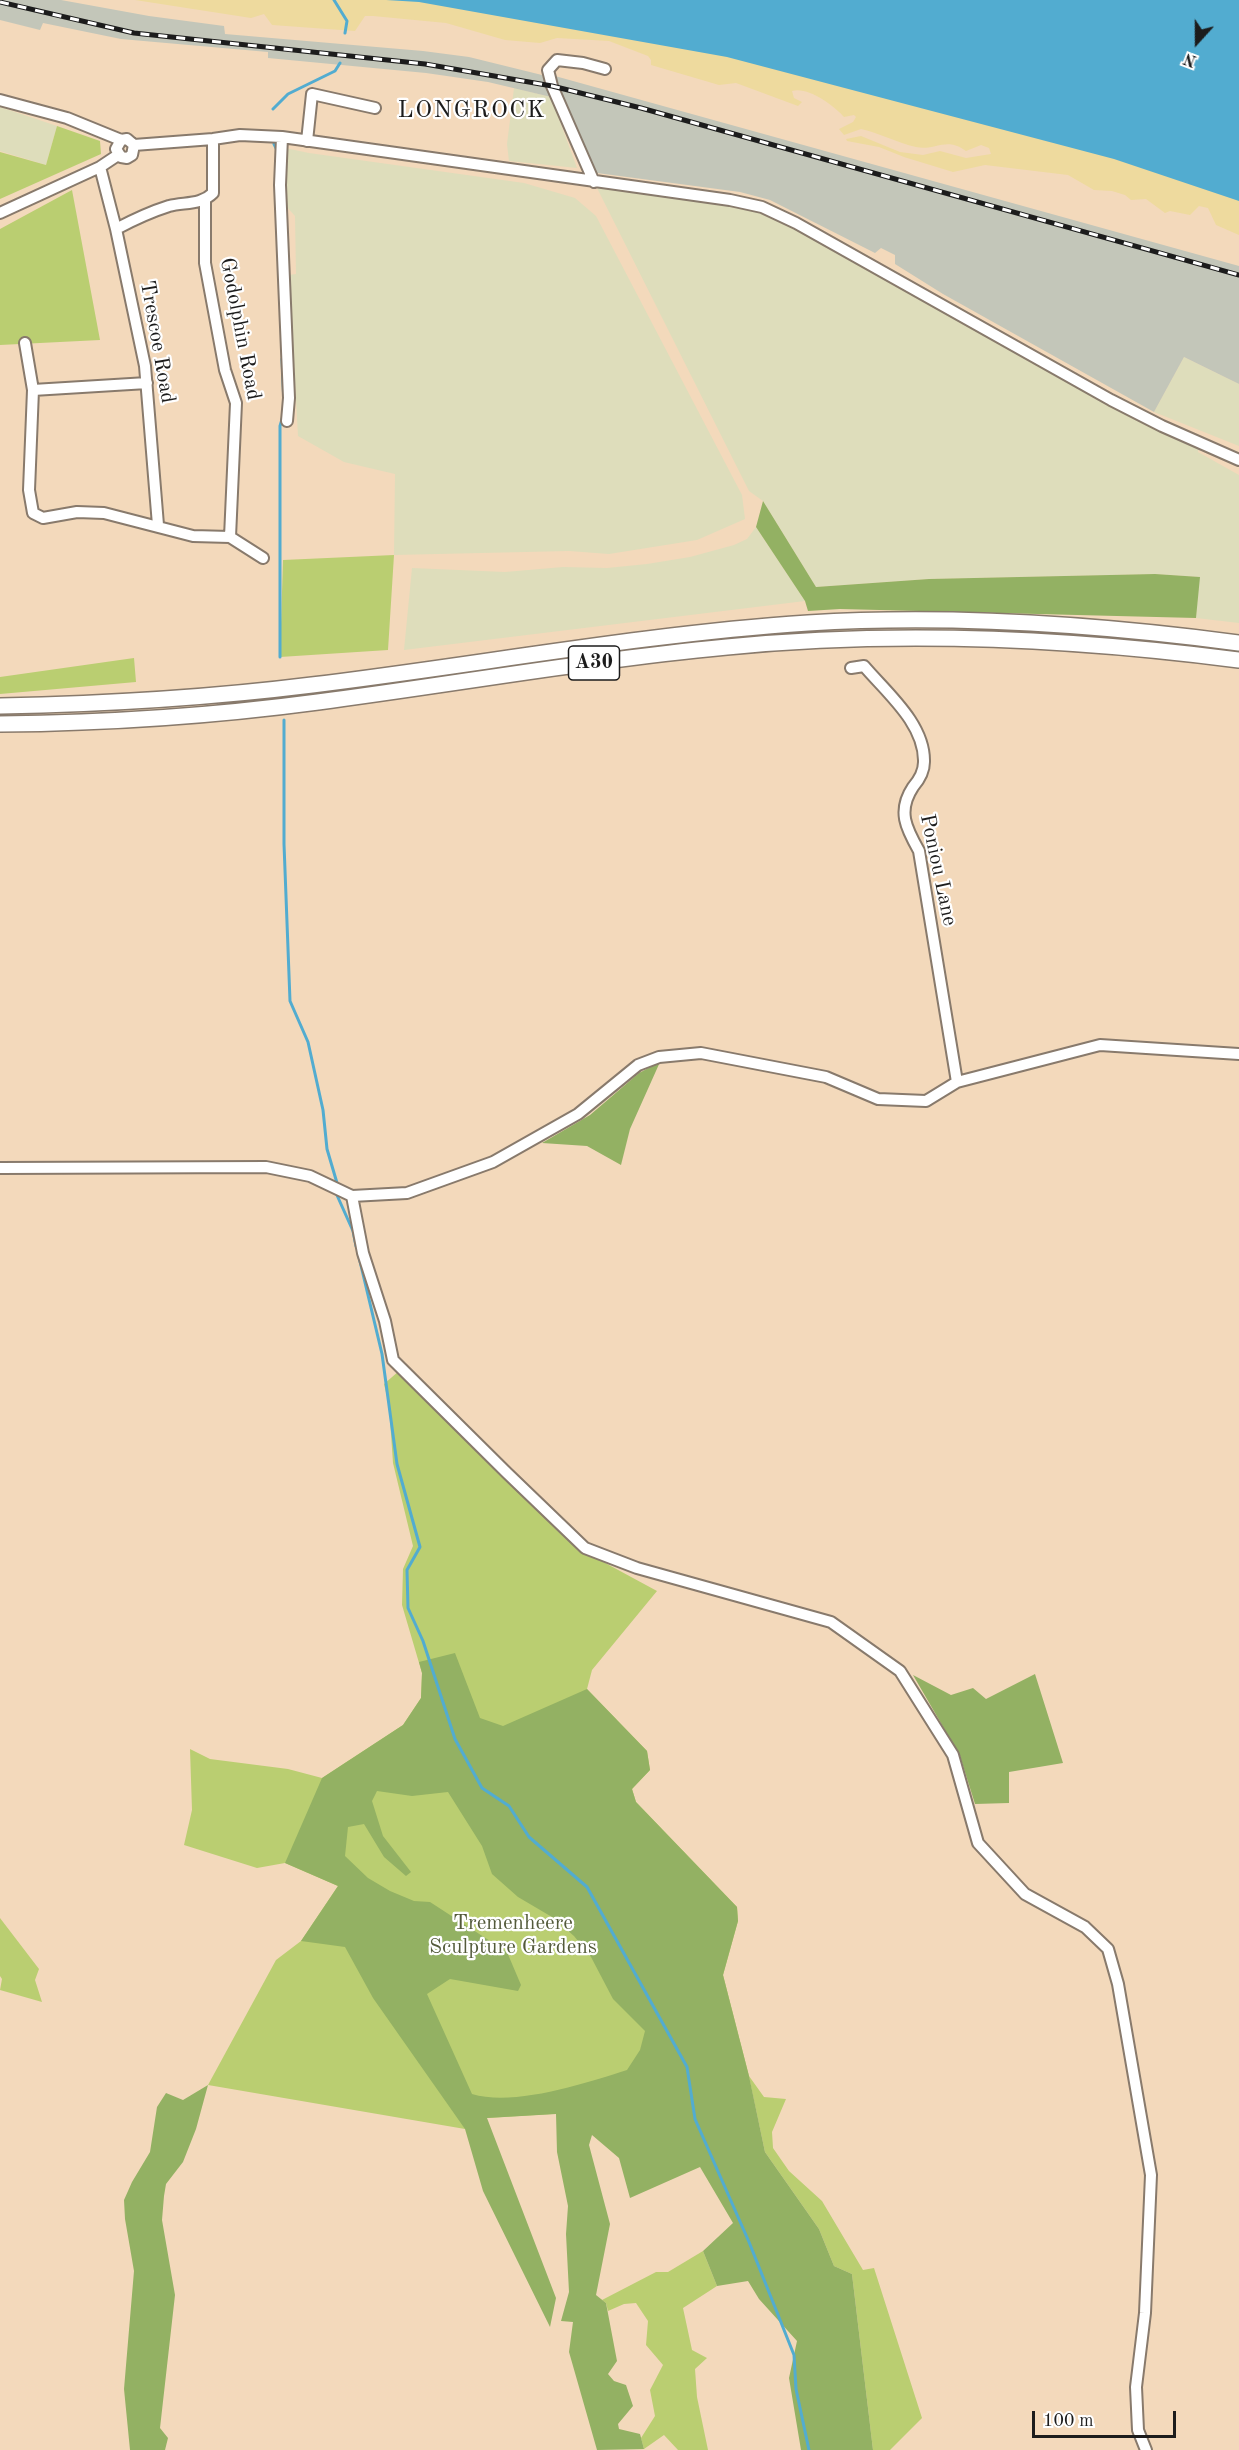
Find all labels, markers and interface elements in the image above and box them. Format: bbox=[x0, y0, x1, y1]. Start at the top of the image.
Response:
north arrow bbox=[1167, 12, 1227, 72]
text: N bbox=[1182, 49, 1199, 68]
district label: LONGROCK bbox=[398, 97, 546, 125]
street label: Godolphin Road bbox=[214, 256, 266, 402]
street label: Trescoe Road bbox=[134, 279, 180, 405]
road number: A30 bbox=[568, 646, 620, 680]
street label: Poniou Lane bbox=[914, 812, 962, 928]
park label: Tremenheere Sculpture Gardens bbox=[429, 1910, 597, 1960]
scale bar bbox=[1035, 2399, 1179, 2437]
text: 100 m bbox=[1043, 2412, 1094, 2430]

